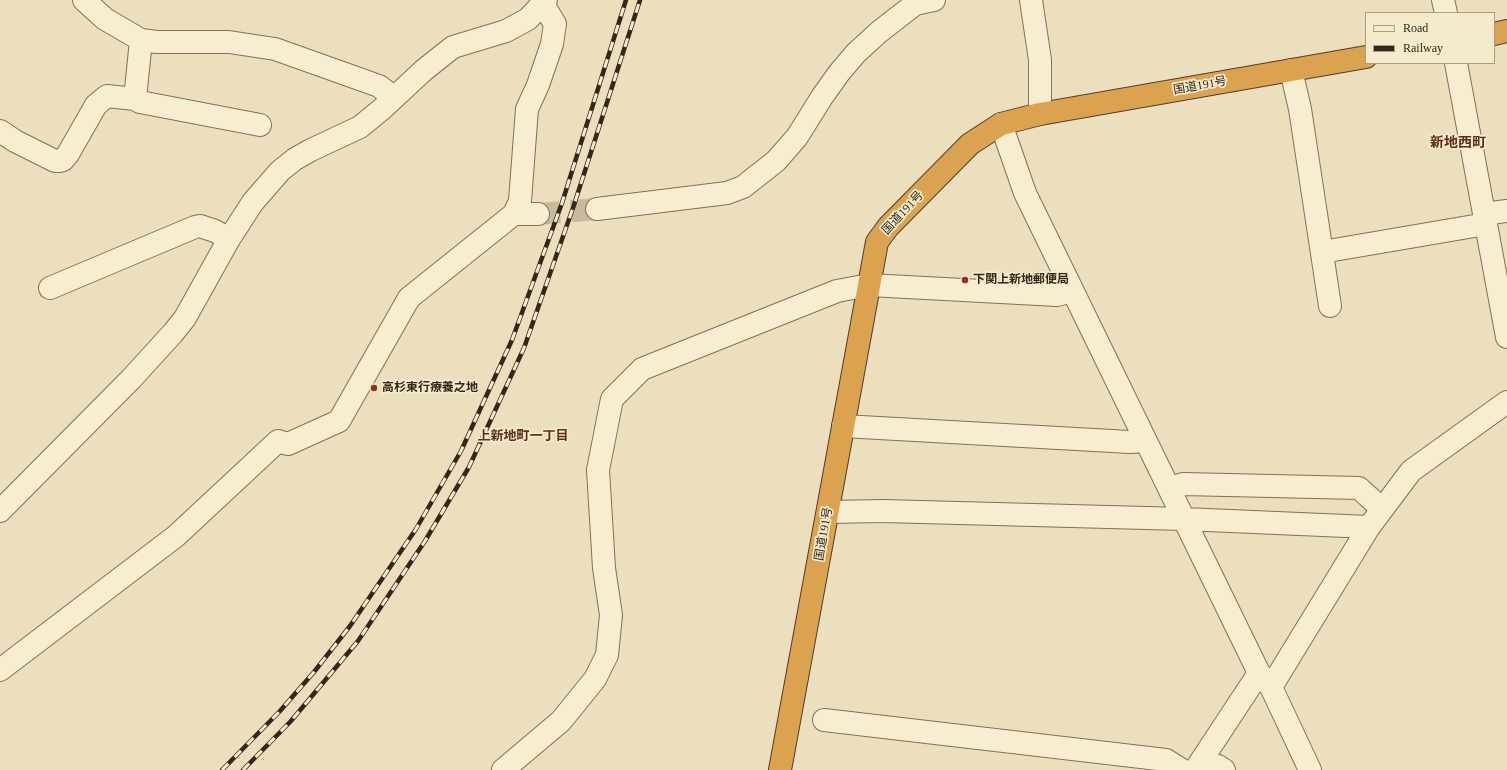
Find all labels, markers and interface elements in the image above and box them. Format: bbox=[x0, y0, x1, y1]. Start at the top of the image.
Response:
legend bbox=[1365, 12, 1495, 64]
text: Road bbox=[1403, 21, 1428, 35]
text: Railway bbox=[1403, 41, 1443, 55]
street label: 国道191号 bbox=[1172, 74, 1228, 98]
district label: 新地西町 bbox=[1430, 135, 1486, 151]
street label: 国道191号 bbox=[879, 188, 927, 238]
place label: 下関上新地郵便局 bbox=[973, 273, 1069, 287]
marker: 下関上新地郵便局 bbox=[960, 275, 970, 285]
place label: 高杉東行療養之地 bbox=[382, 381, 478, 395]
marker: 高杉東行療養之地 bbox=[369, 383, 379, 393]
district label: 上新地町一丁目 bbox=[478, 429, 568, 445]
street label: 国道191号 bbox=[812, 506, 836, 562]

